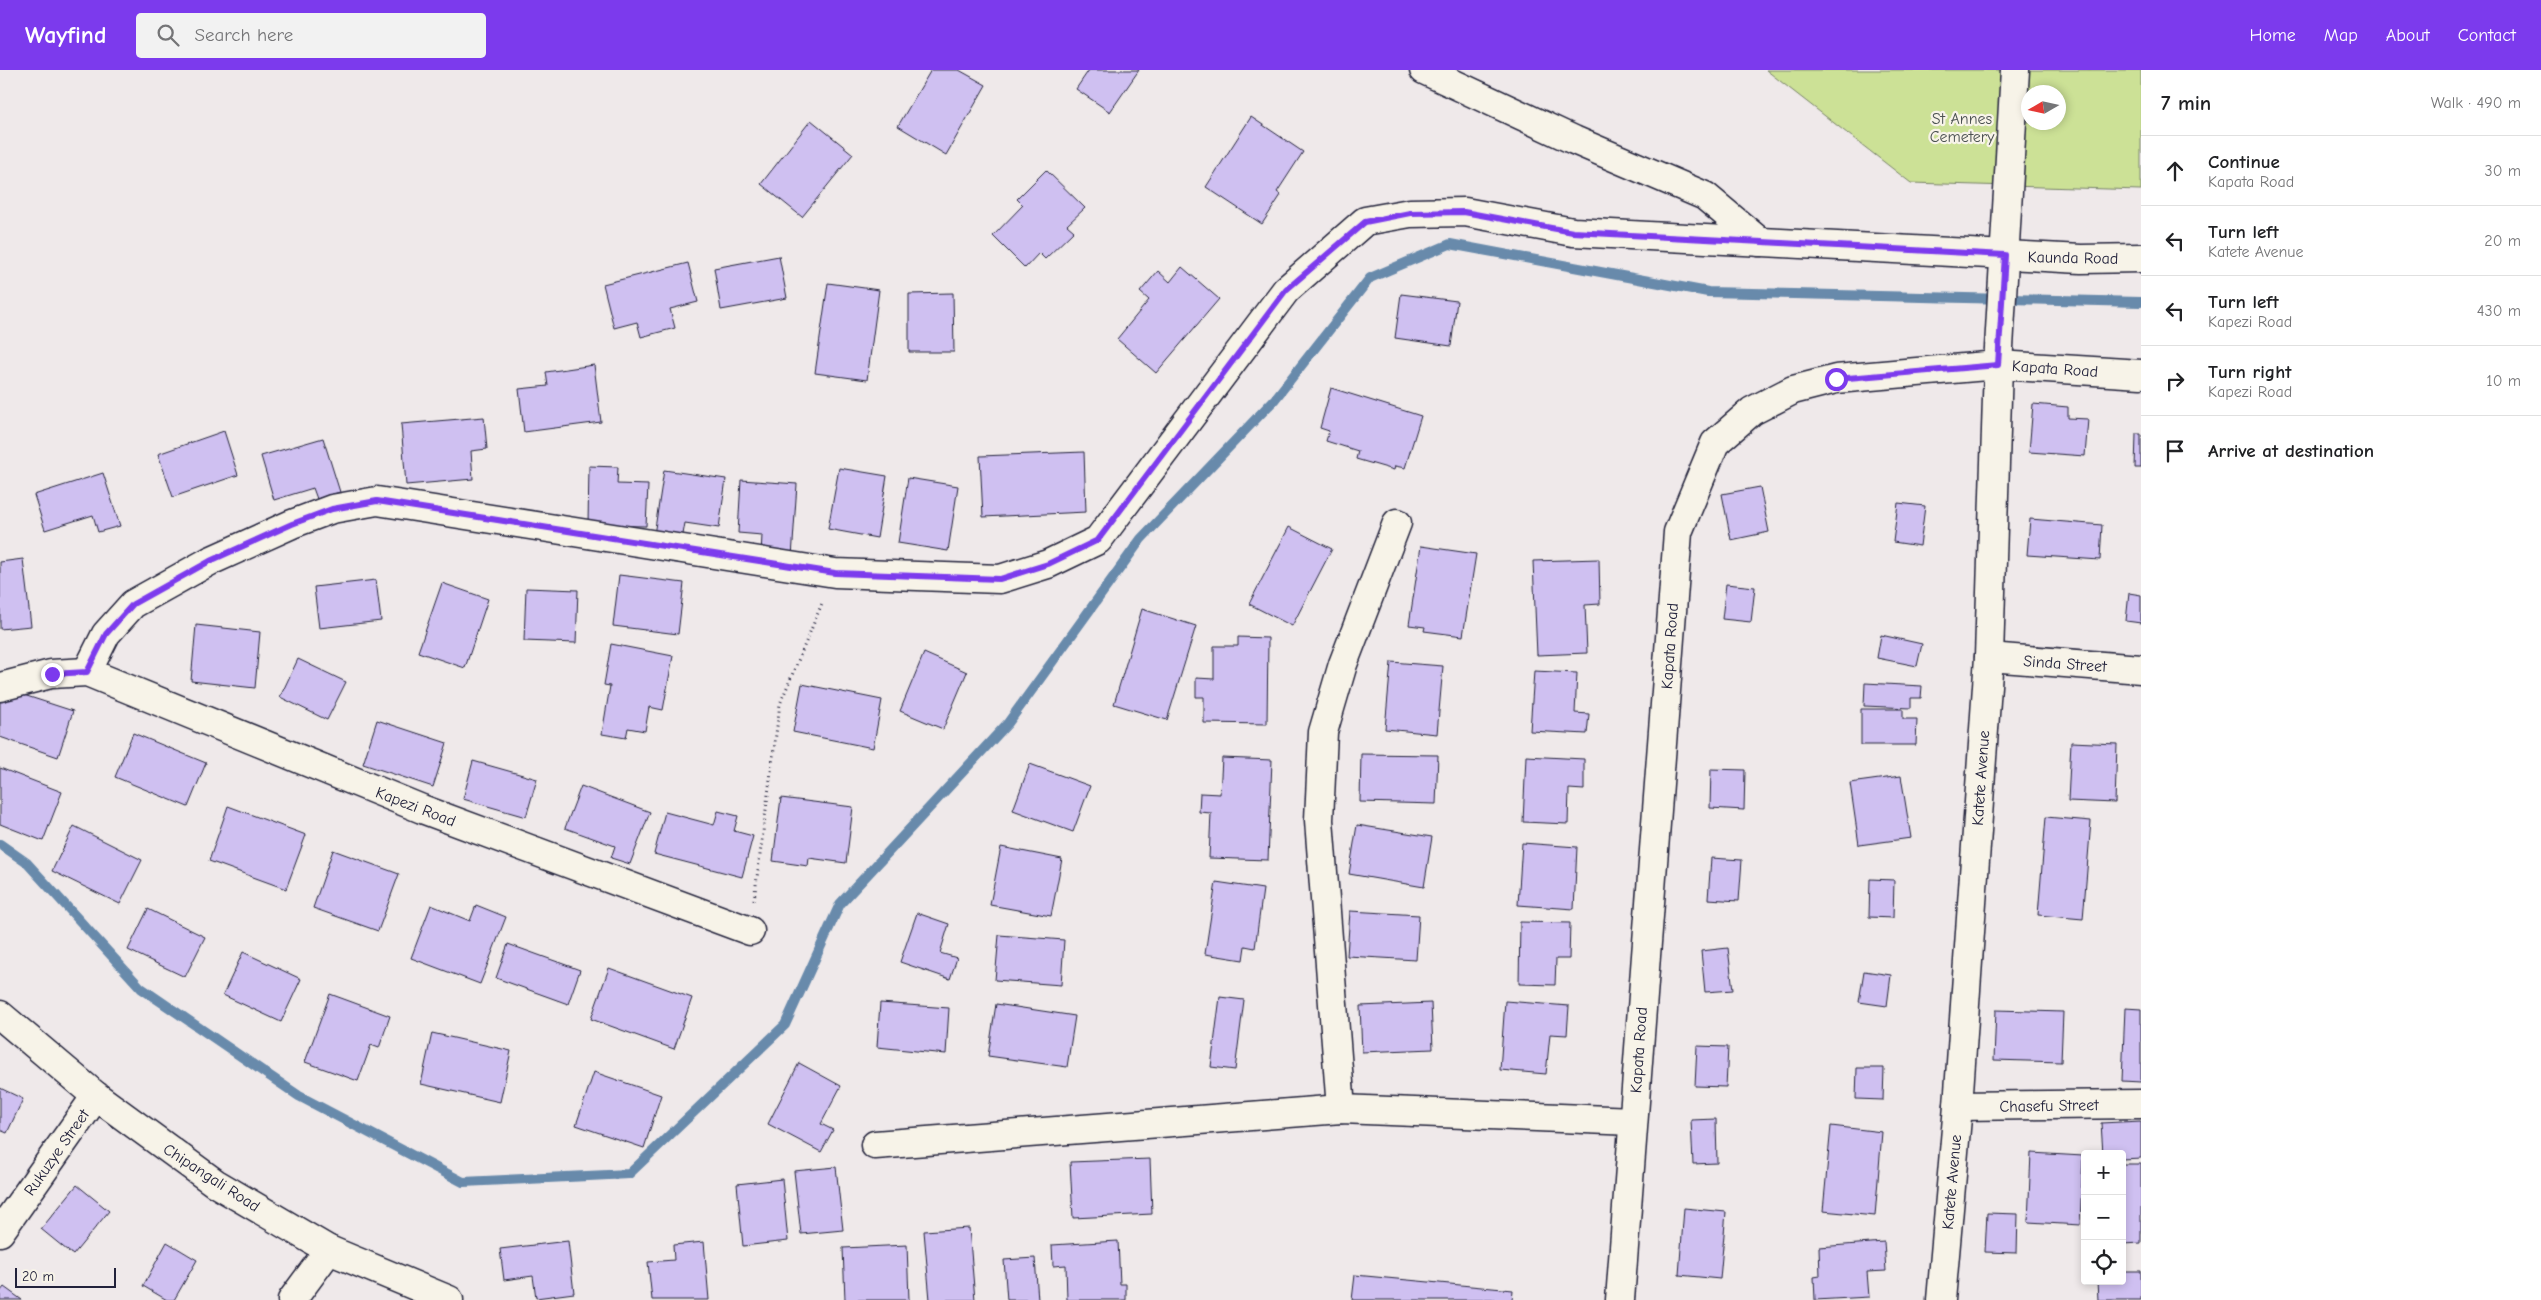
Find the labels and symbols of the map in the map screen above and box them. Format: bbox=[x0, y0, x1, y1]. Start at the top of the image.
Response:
north arrow bbox=[2021, 85, 2066, 130]
park label: St Annes Cemetery bbox=[1930, 110, 1995, 146]
street label: Kaunda Road bbox=[2027, 248, 2119, 268]
street label: Kapata Road bbox=[2011, 357, 2099, 381]
route start bbox=[1825, 368, 1848, 391]
street label: Kapata Road bbox=[1658, 602, 1682, 690]
street label: Sinda Street bbox=[2023, 652, 2108, 676]
route end bbox=[41, 663, 64, 686]
street label: Katete Avenue bbox=[1969, 730, 1993, 826]
street label: Kapezi Road bbox=[373, 783, 458, 830]
street label: Kapata Road bbox=[1627, 1006, 1651, 1094]
street label: Chasefu Street bbox=[1999, 1096, 2099, 1116]
street label: Rukuzye Street bbox=[21, 1106, 93, 1199]
street label: Katete Avenue bbox=[1939, 1134, 1965, 1230]
street label: Chipangali Road bbox=[160, 1140, 263, 1216]
scale bar bbox=[15, 1265, 116, 1288]

